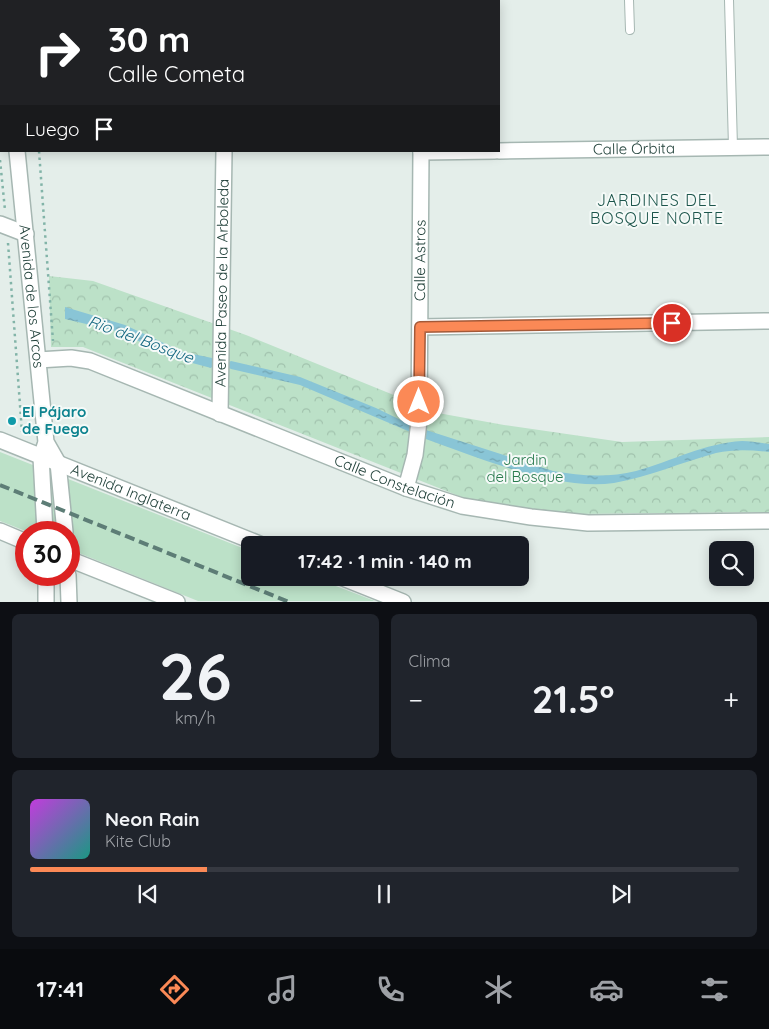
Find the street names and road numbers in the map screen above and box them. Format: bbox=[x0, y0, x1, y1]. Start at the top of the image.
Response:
street label: Calle Órbita bbox=[593, 138, 675, 159]
street label: Avenida Paseo de la Arboleda bbox=[210, 179, 233, 387]
street label: Calle Astros bbox=[410, 220, 429, 301]
street label: Avenida de los Arcos bbox=[15, 224, 49, 369]
street label: Calle Constelación bbox=[332, 450, 458, 512]
street label: Avenida Inglaterra bbox=[68, 459, 194, 525]

